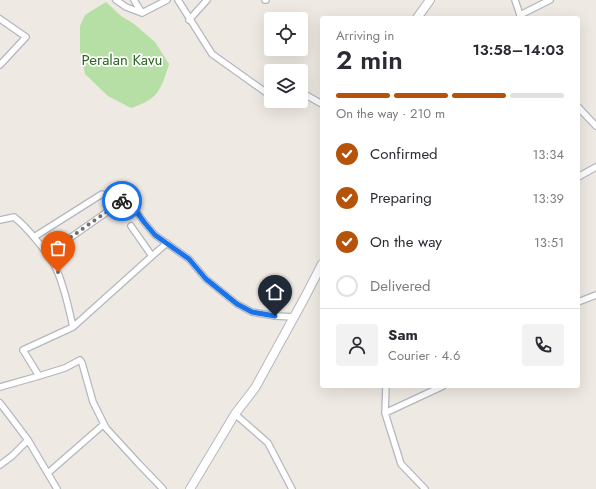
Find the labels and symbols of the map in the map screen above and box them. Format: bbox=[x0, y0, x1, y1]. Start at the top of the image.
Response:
park label: Peralan Kavu bbox=[82, 49, 163, 71]
courier bbox=[102, 181, 142, 221]
pin bbox=[41, 231, 75, 272]
pin bbox=[258, 275, 292, 316]

